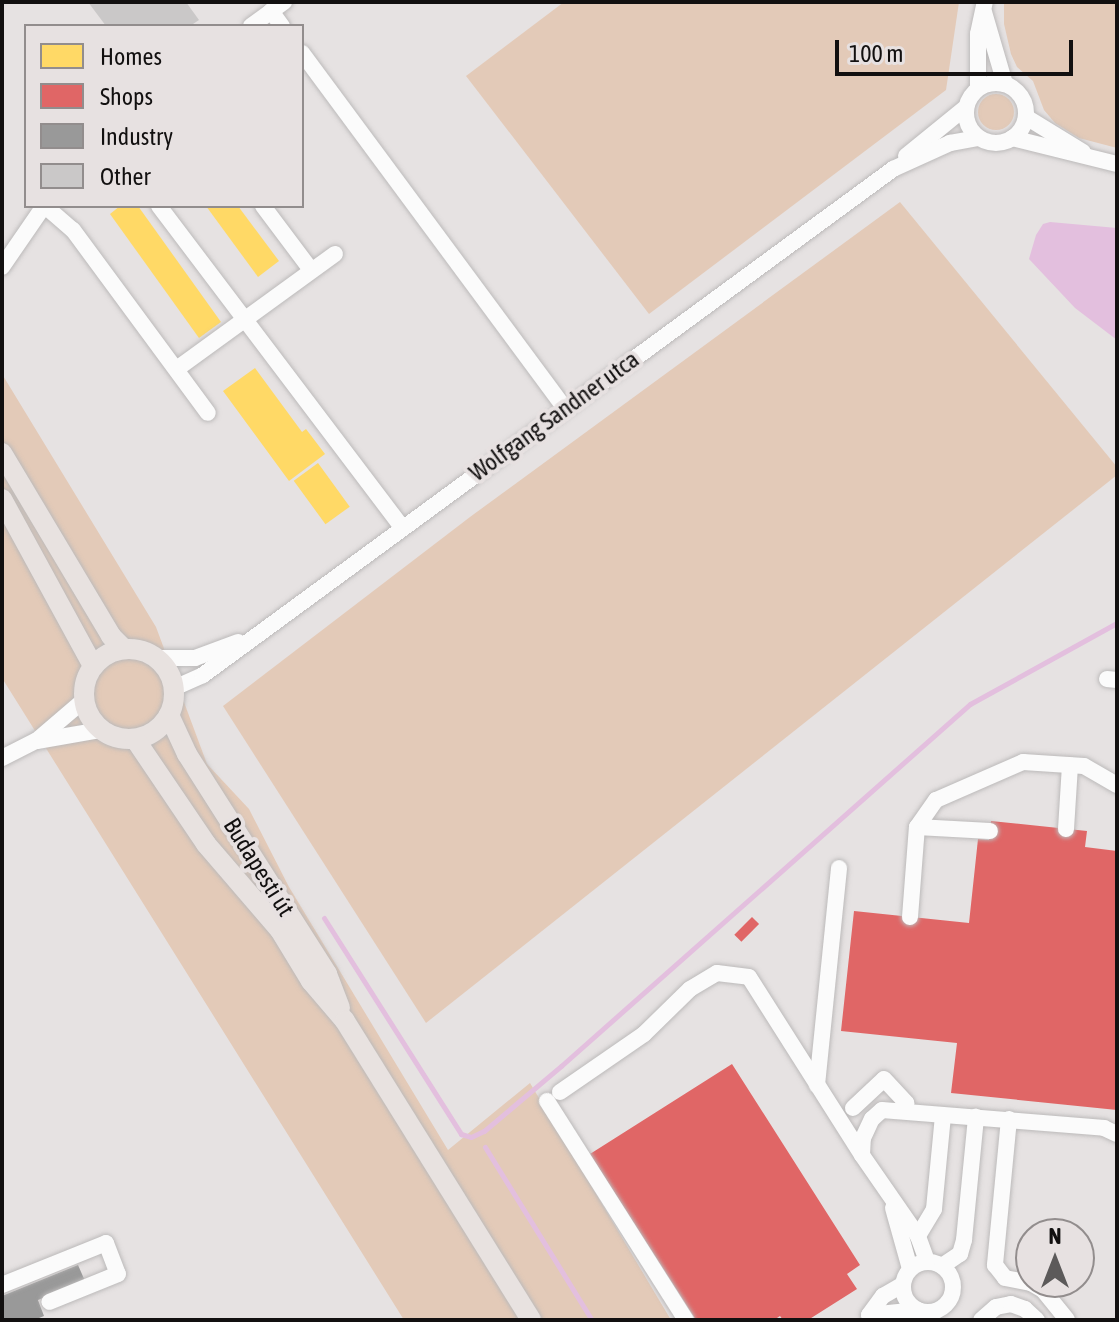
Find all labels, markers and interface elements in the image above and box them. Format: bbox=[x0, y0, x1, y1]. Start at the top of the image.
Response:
legend bbox=[24, 24, 304, 208]
scale bar bbox=[839, 24, 1077, 74]
text: 100 m bbox=[849, 40, 903, 67]
text: Homes bbox=[100, 43, 162, 70]
text: Shops bbox=[100, 83, 153, 110]
text: Industry bbox=[100, 123, 173, 150]
text: Other bbox=[100, 163, 151, 190]
street label: Wolfgang Sandner utca bbox=[464, 345, 644, 487]
street label: Budapesti út bbox=[218, 813, 300, 921]
north arrow bbox=[1015, 1218, 1095, 1298]
text: N bbox=[1049, 1223, 1061, 1249]

